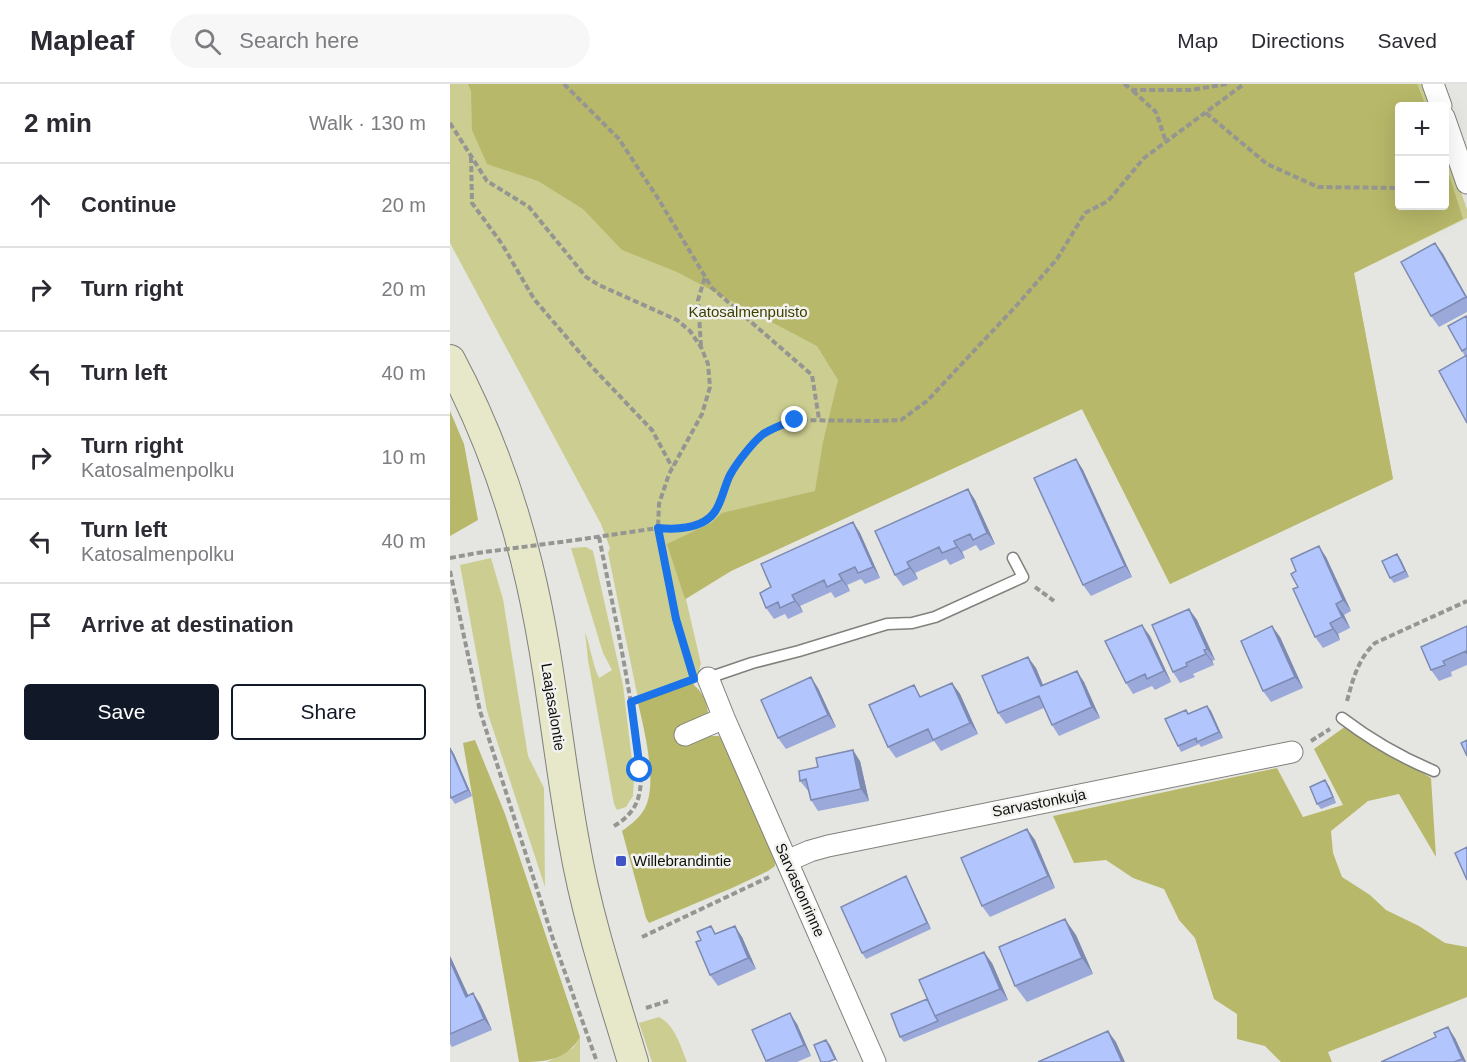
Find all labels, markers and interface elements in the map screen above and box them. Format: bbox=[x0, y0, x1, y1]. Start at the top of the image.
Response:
search box bbox=[170, 14, 590, 68]
text: Mapleaf bbox=[30, 25, 134, 56]
icon: search bbox=[191, 25, 224, 58]
text: Search here bbox=[239, 28, 359, 53]
text: Map bbox=[1177, 29, 1218, 52]
text: Directions bbox=[1251, 29, 1344, 52]
text: Saved bbox=[1377, 29, 1437, 52]
map controls bbox=[1395, 102, 1449, 210]
button: + bbox=[1395, 102, 1449, 156]
text: 2 min bbox=[24, 108, 92, 138]
text: Walk · 130 m bbox=[309, 112, 426, 134]
button: − bbox=[1395, 156, 1449, 210]
icon: ahead bbox=[24, 189, 57, 222]
text: Continue bbox=[81, 192, 176, 217]
text: 20 m bbox=[382, 194, 426, 216]
icon: right bbox=[24, 273, 57, 306]
text: Turn right bbox=[81, 276, 183, 301]
text: 20 m bbox=[382, 278, 426, 300]
park label: Katosalmenpuisto bbox=[688, 303, 808, 320]
icon: left bbox=[24, 357, 57, 390]
text: Turn left bbox=[81, 360, 167, 385]
text: 40 m bbox=[382, 362, 426, 384]
route end bbox=[781, 406, 807, 432]
text: Turn right bbox=[81, 433, 183, 458]
icon: right bbox=[24, 441, 57, 474]
text: 10 m bbox=[382, 446, 426, 468]
text: Katosalmenpolku bbox=[81, 459, 234, 481]
text: Turn left bbox=[81, 517, 167, 542]
icon: left bbox=[24, 525, 57, 558]
text: 40 m bbox=[382, 530, 426, 552]
text: Katosalmenpolku bbox=[81, 543, 234, 565]
icon: arrive bbox=[24, 609, 57, 642]
text: Arrive at destination bbox=[81, 612, 294, 637]
street label: Laajasalontie bbox=[538, 662, 569, 752]
button: Save bbox=[24, 684, 219, 740]
button: Share bbox=[231, 684, 426, 740]
route start bbox=[626, 756, 652, 782]
street label: Sarvastonkuja bbox=[991, 785, 1088, 820]
street label: Sarvastonrinne bbox=[772, 840, 829, 939]
place label: Willebrandintie bbox=[633, 852, 731, 869]
marker: Willebrandintie bbox=[614, 854, 628, 868]

